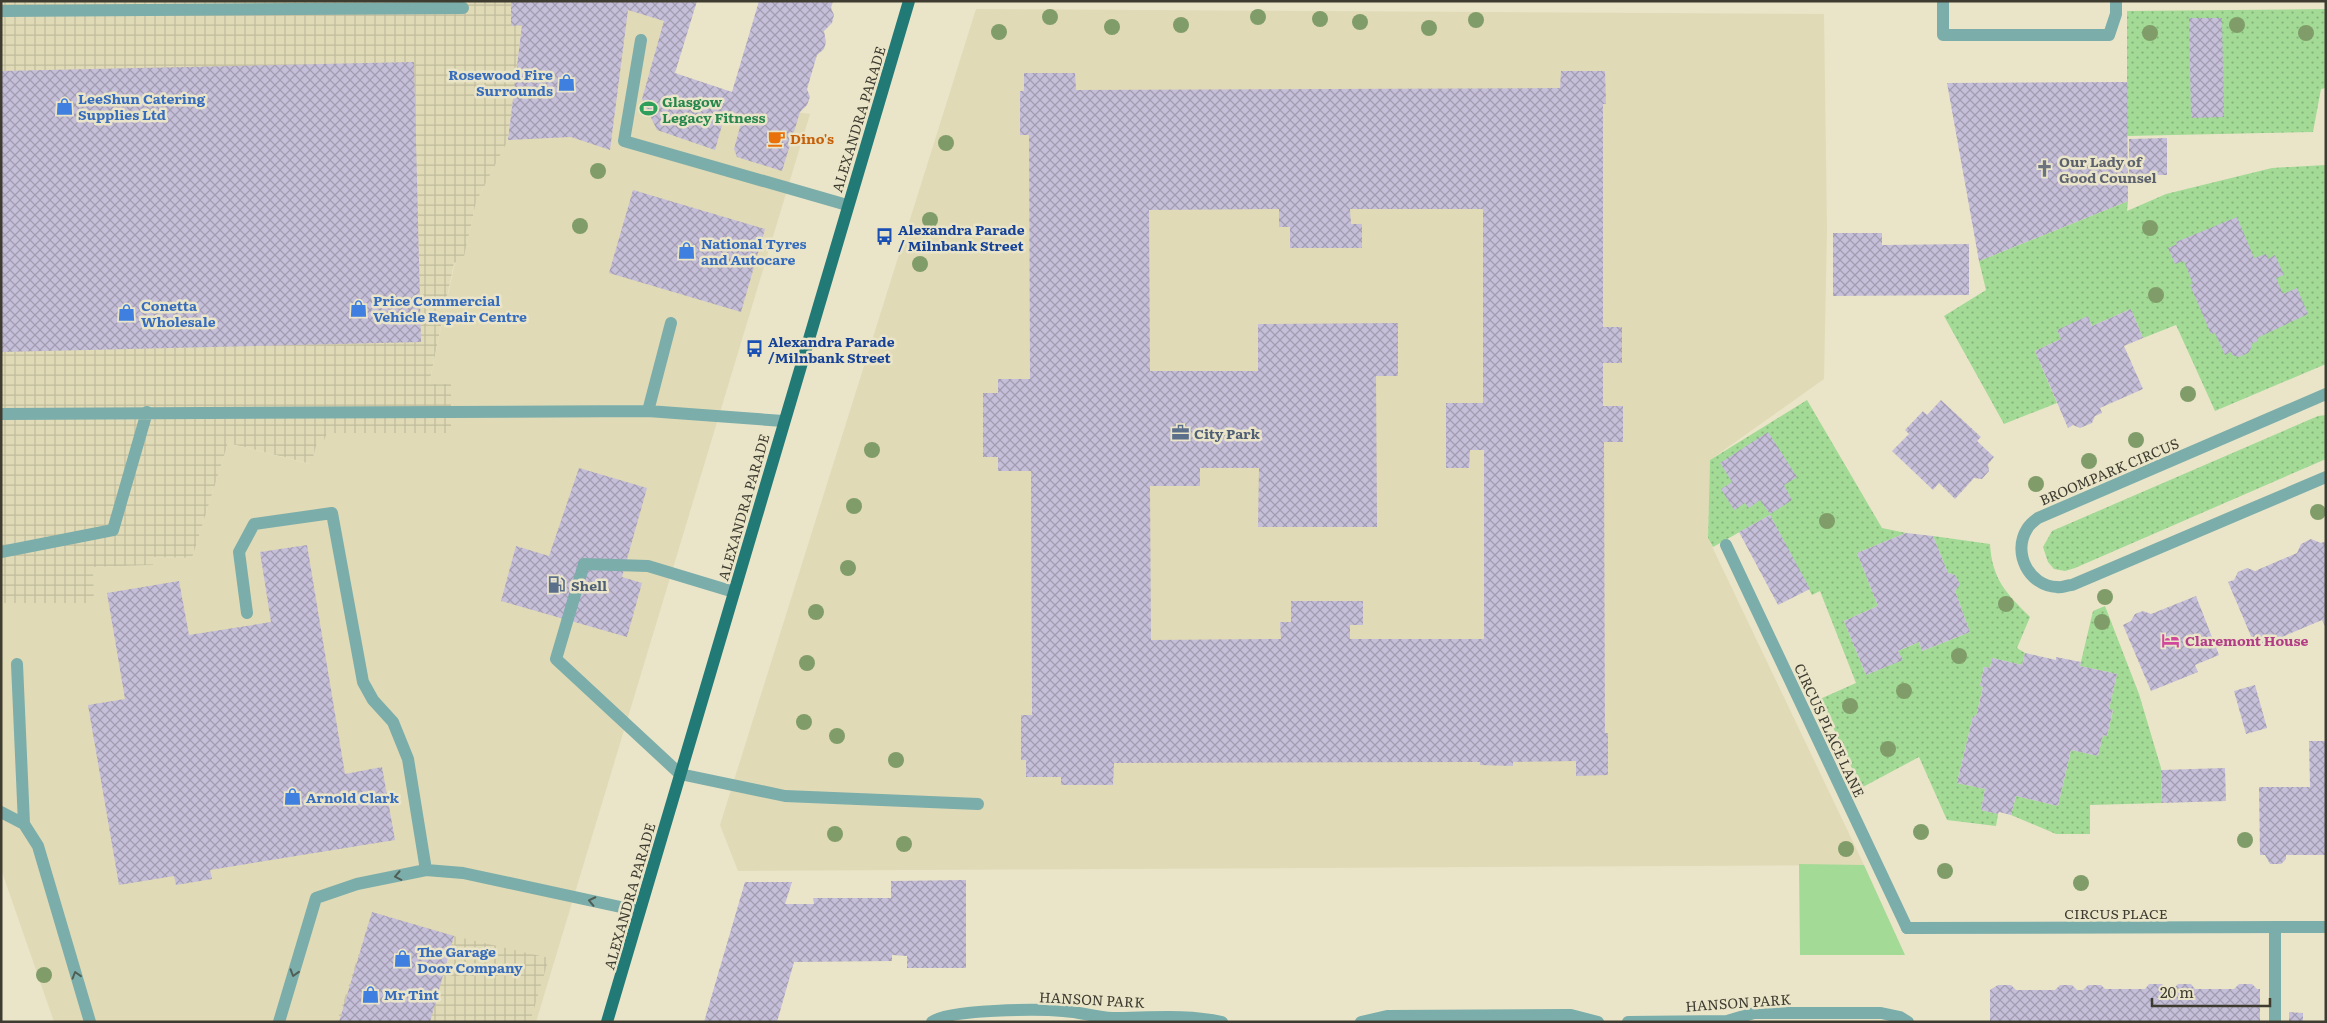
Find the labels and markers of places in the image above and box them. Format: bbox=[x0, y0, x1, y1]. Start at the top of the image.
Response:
place label: Rosewood Fire Surrounds bbox=[448, 64, 553, 100]
shop icon: Rosewood Fire Surrounds bbox=[557, 72, 577, 92]
place label: LeeShun Catering Supplies Ltd bbox=[78, 88, 206, 124]
place label: Glasgow Legacy Fitness bbox=[662, 91, 765, 127]
shop icon: LeeShun Catering Supplies Ltd bbox=[54, 96, 74, 116]
sports icon: Glasgow Legacy Fitness bbox=[638, 99, 658, 119]
cafe icon: Dino's bbox=[766, 128, 786, 148]
place label: Dino's bbox=[790, 128, 834, 148]
place label: Our Lady of Good Counsel bbox=[2059, 151, 2157, 187]
church icon: Our Lady of Good Counsel bbox=[2035, 159, 2055, 179]
place label: Alexandra Parade / Milnbank Street bbox=[898, 219, 1025, 255]
bus stop icon: Alexandra Parade / Milnbank Street bbox=[874, 227, 894, 247]
place label: National Tyres and Autocare bbox=[701, 233, 807, 269]
shop icon: National Tyres and Autocare bbox=[677, 241, 697, 261]
place label: Price Commercial Vehicle Repair Centre bbox=[373, 290, 527, 326]
place label: Conetta Wholesale bbox=[141, 295, 216, 331]
shop icon: Price Commercial Vehicle Repair Centre bbox=[349, 298, 369, 318]
shop icon: Conetta Wholesale bbox=[117, 303, 137, 323]
place label: Alexandra Parade /Milnbank Street bbox=[768, 331, 895, 367]
bus stop icon: Alexandra Parade /Milnbank Street bbox=[744, 339, 764, 359]
office icon: City Park bbox=[1170, 423, 1190, 443]
place label: City Park bbox=[1194, 423, 1260, 443]
fuel station icon: Shell bbox=[547, 575, 567, 595]
place label: Shell bbox=[571, 575, 607, 595]
hotel icon: Claremont House bbox=[2161, 630, 2181, 650]
place label: Claremont House bbox=[2185, 630, 2309, 650]
shop icon: Arnold Clark bbox=[282, 787, 302, 807]
place label: Arnold Clark bbox=[306, 787, 399, 807]
place label: The Garage Door Company bbox=[417, 941, 523, 977]
shop icon: The Garage Door Company bbox=[393, 949, 413, 969]
shop icon: Mr Tint bbox=[360, 984, 380, 1004]
place label: Mr Tint bbox=[384, 984, 440, 1004]

